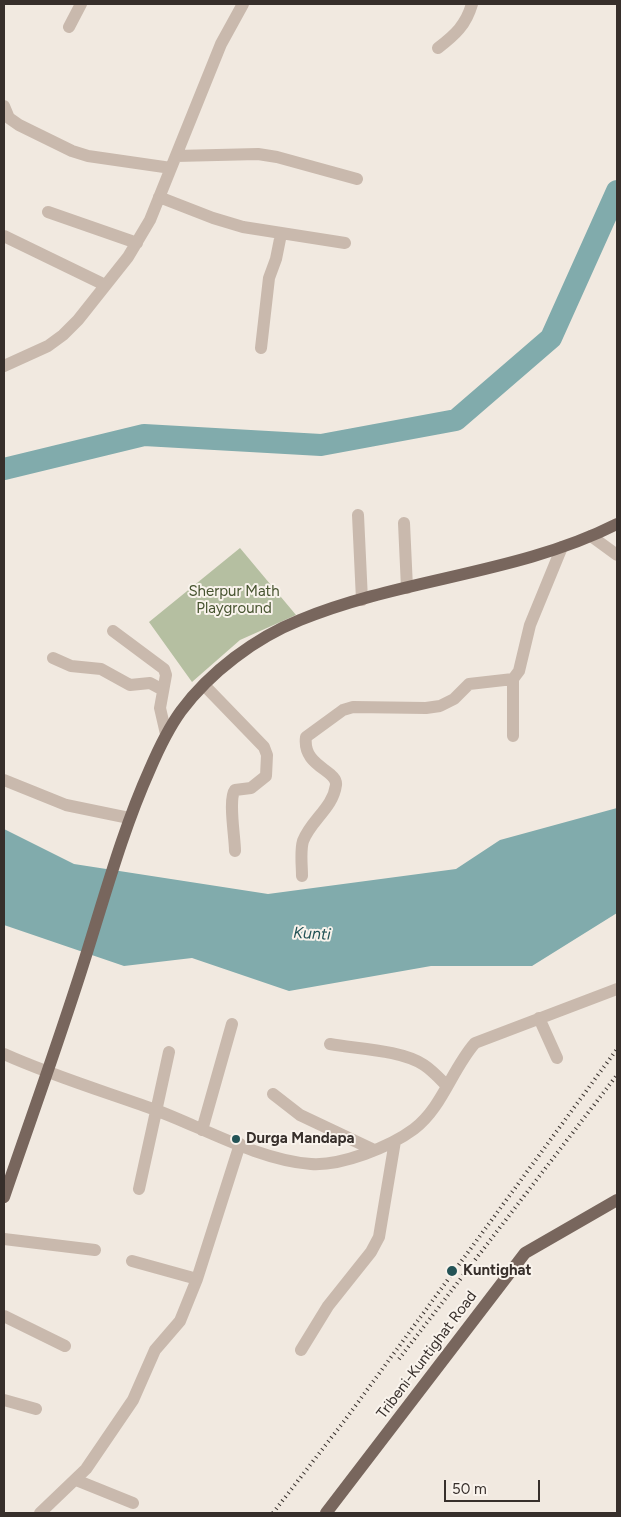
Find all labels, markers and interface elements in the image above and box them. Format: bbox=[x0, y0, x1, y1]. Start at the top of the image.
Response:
park label: Sherpur Math Playground bbox=[188, 583, 280, 618]
water label: Kunti bbox=[293, 923, 331, 945]
place label: Durga Mandapa bbox=[246, 1130, 355, 1148]
marker: Durga Mandapa bbox=[230, 1133, 242, 1145]
place label: Kuntighat bbox=[463, 1262, 531, 1280]
marker: Kuntighat bbox=[445, 1264, 459, 1278]
street label: Tribeni-Kuntighat Road bbox=[373, 1288, 481, 1422]
scale bar bbox=[446, 1470, 542, 1502]
text: 50 m bbox=[452, 1480, 487, 1498]

